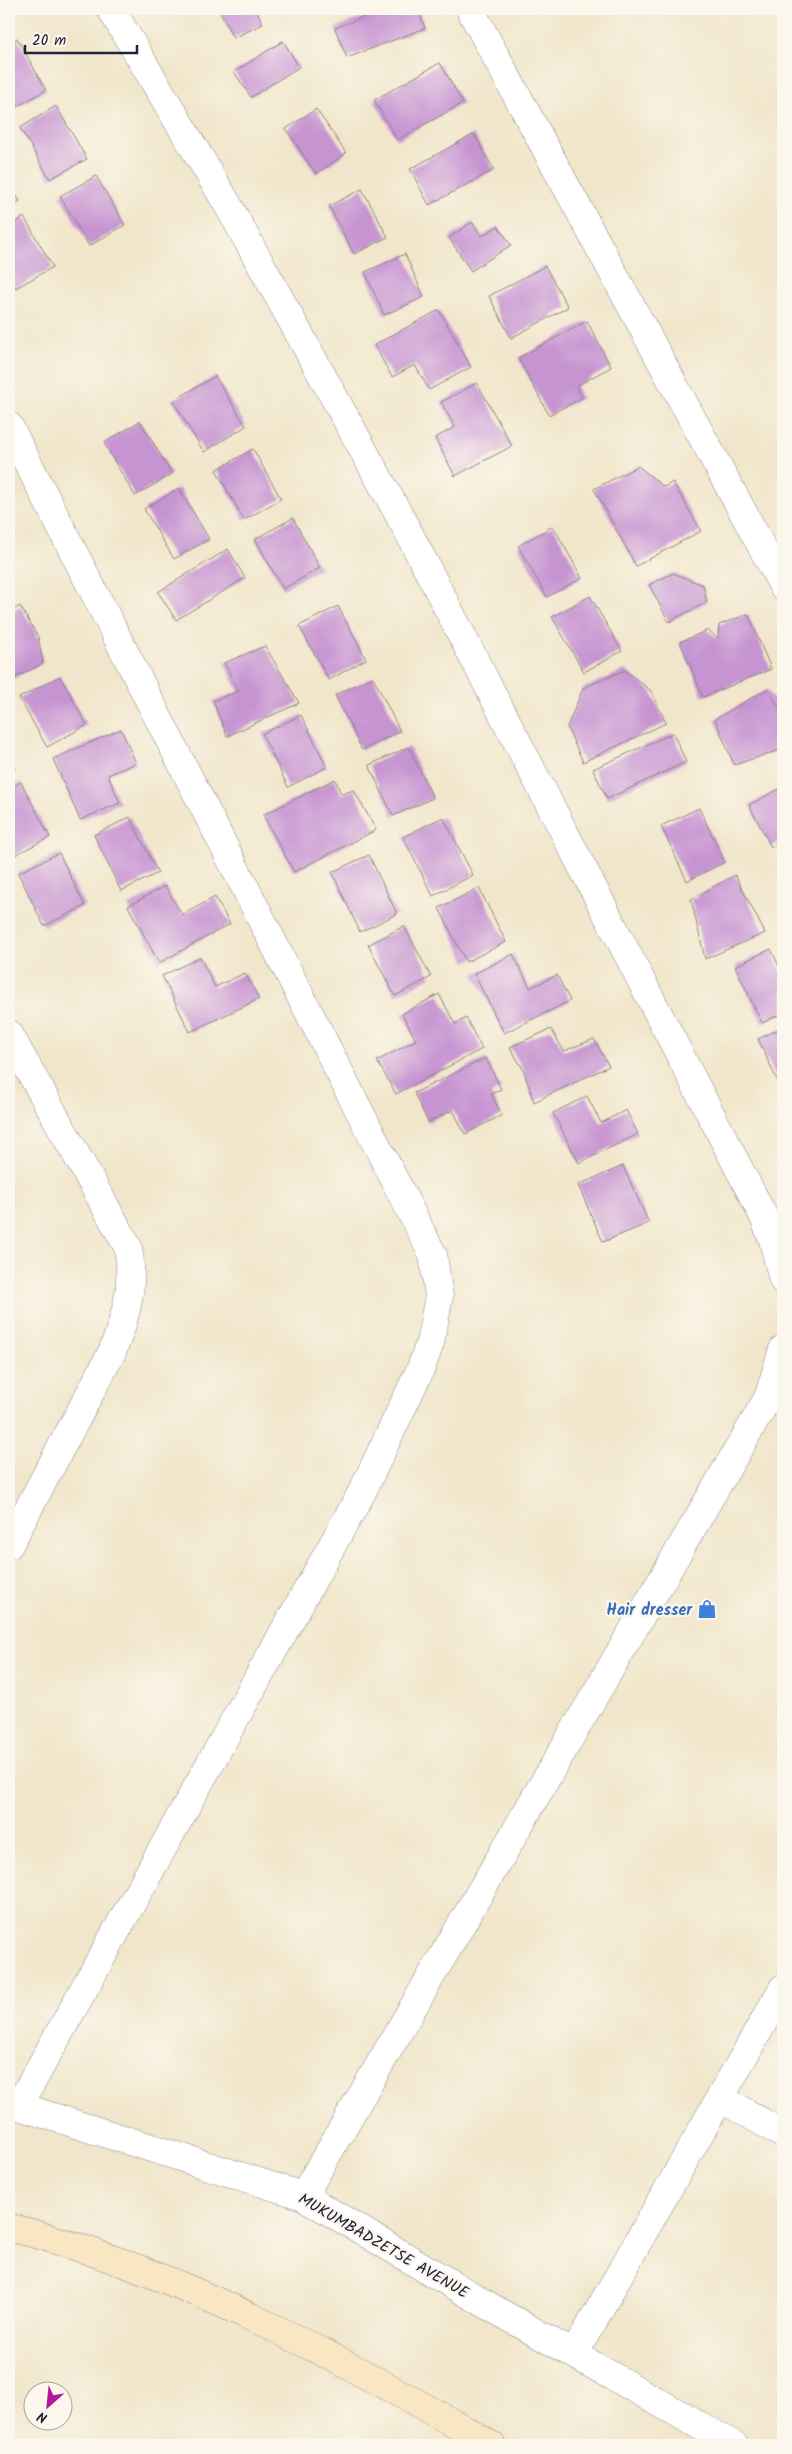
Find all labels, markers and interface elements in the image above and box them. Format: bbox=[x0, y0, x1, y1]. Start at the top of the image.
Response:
scale bar bbox=[25, 22, 138, 54]
text: 20 m bbox=[32, 29, 66, 53]
place label: Hair dresser bbox=[607, 1598, 693, 1623]
shop icon: Hair dresser bbox=[696, 1598, 718, 1620]
street label: MUKUMBADZETSE AVENUE bbox=[293, 2187, 474, 2306]
north arrow bbox=[22, 2382, 72, 2432]
text: N bbox=[33, 2405, 51, 2429]

